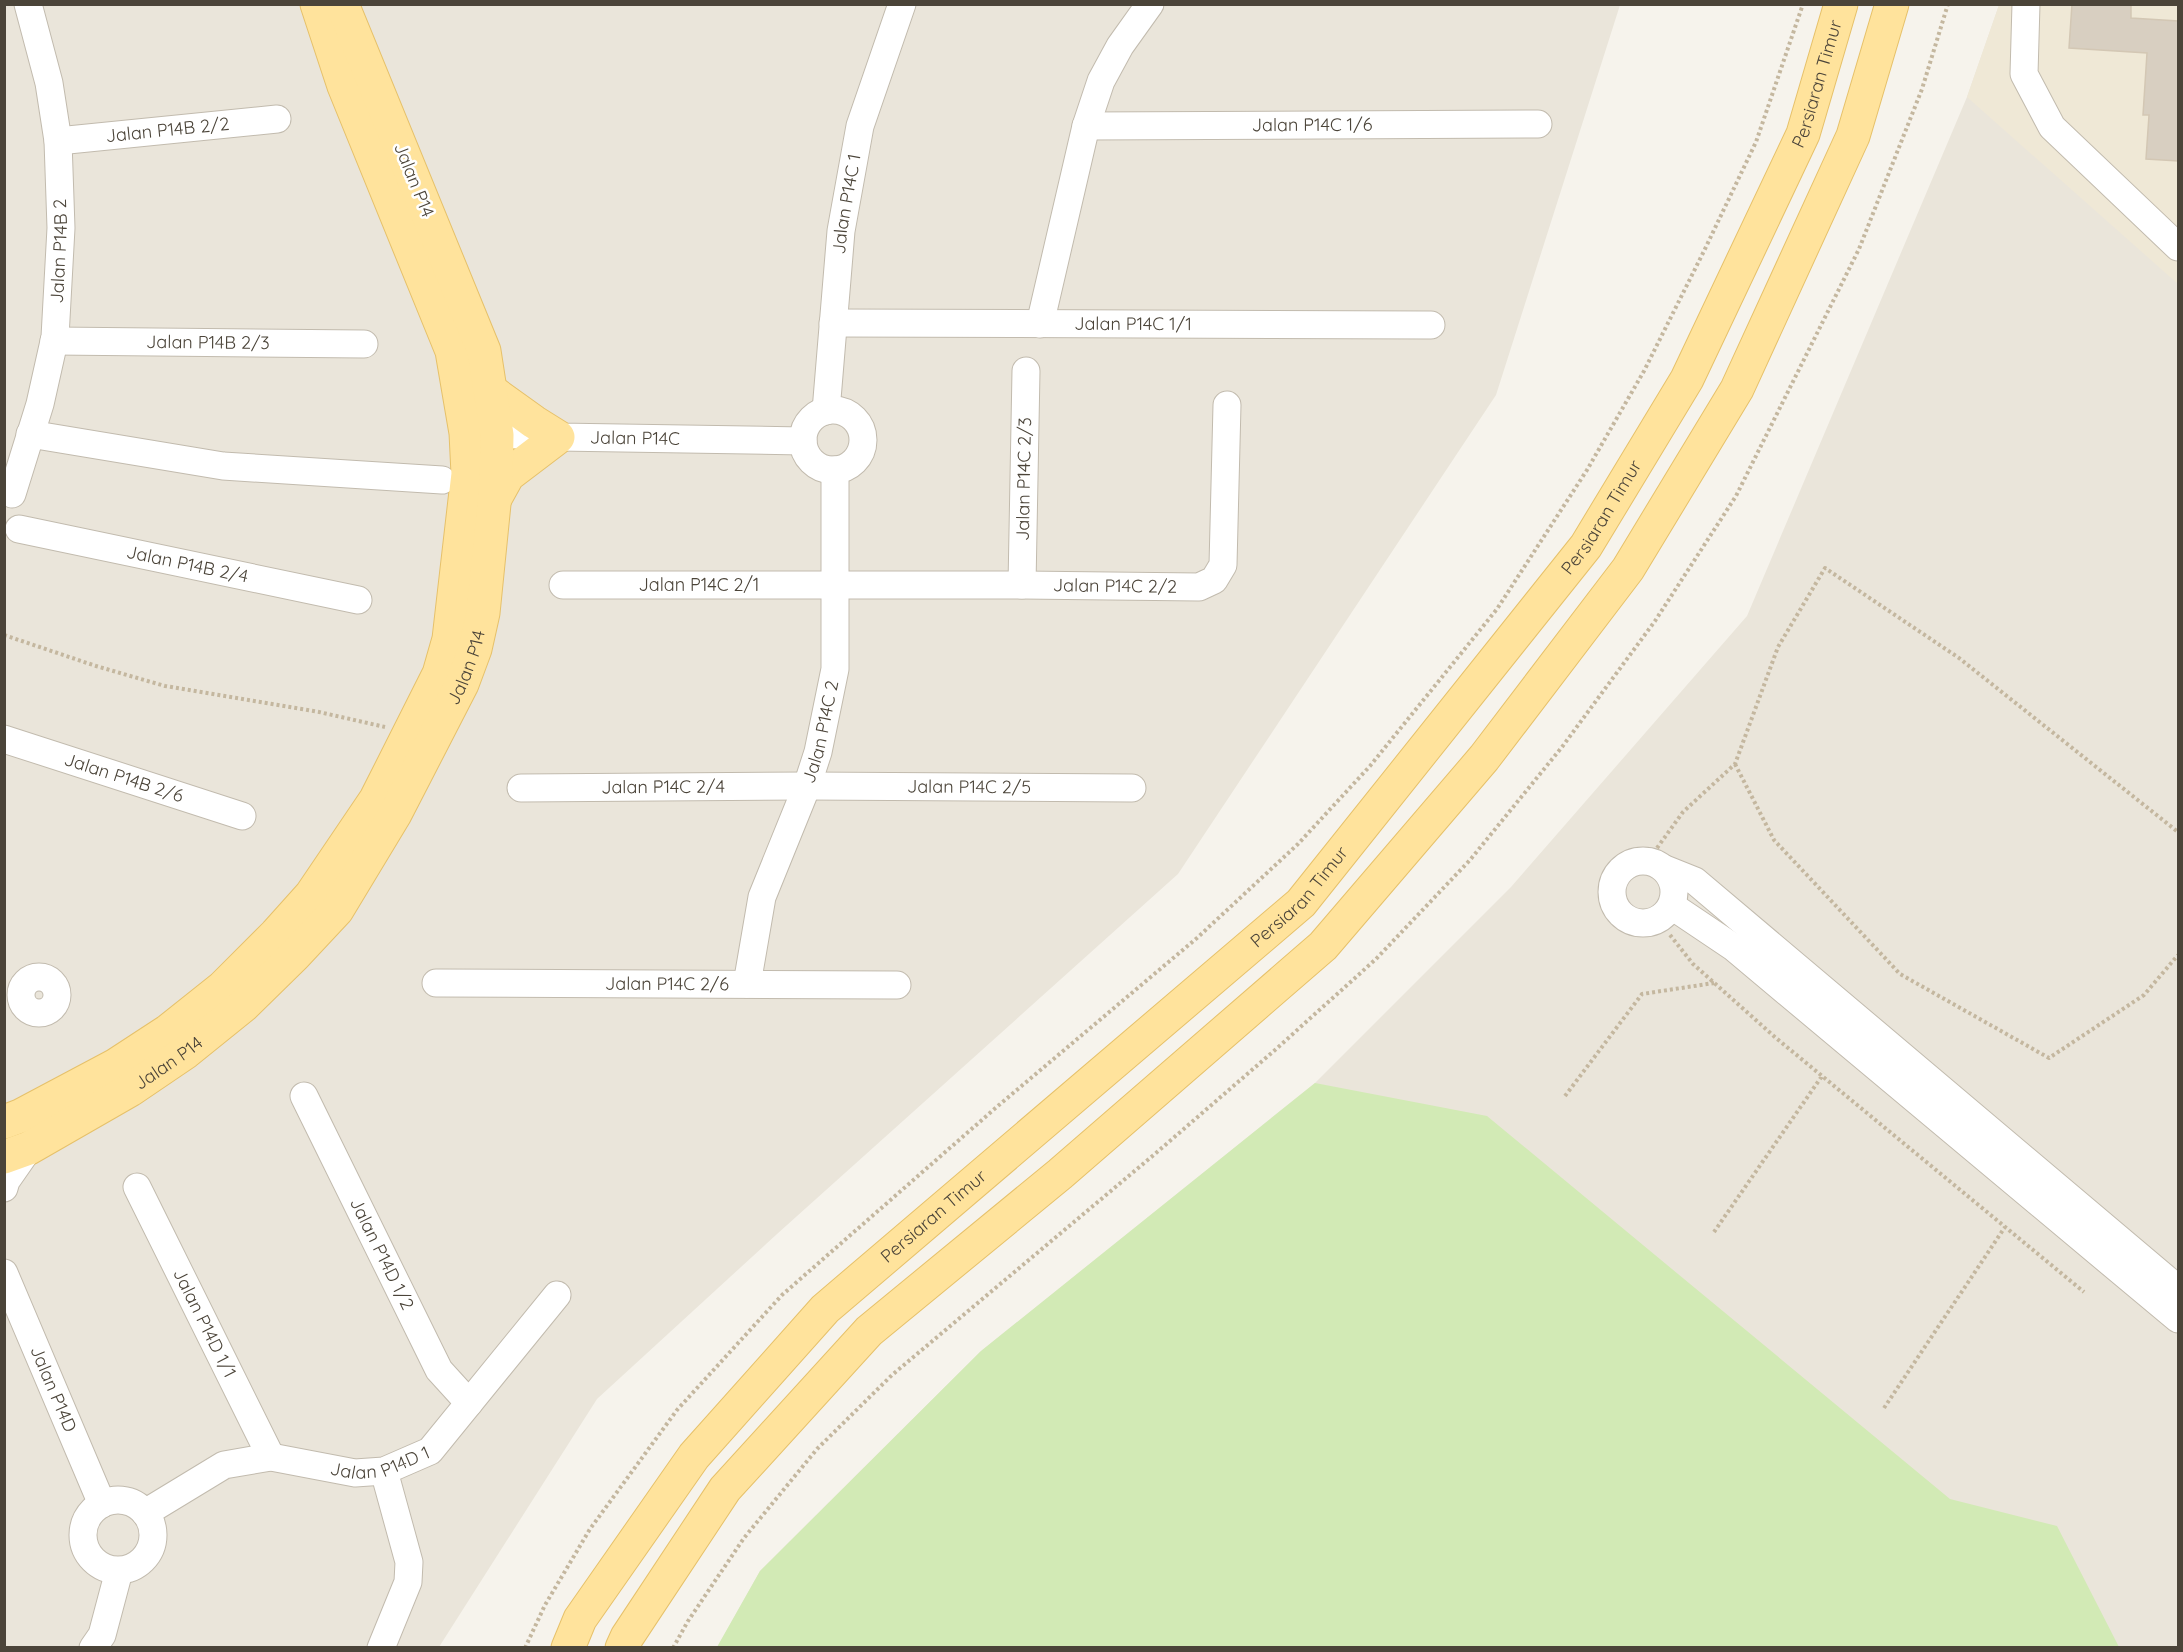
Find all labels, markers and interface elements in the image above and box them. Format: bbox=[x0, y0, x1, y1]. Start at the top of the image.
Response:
street label: Persiaran Timur bbox=[1786, 17, 1847, 151]
street label: Jalan P14B 2/2 bbox=[104, 112, 230, 147]
street label: Jalan P14C 1/6 bbox=[1252, 113, 1373, 136]
street label: Jalan P14 bbox=[389, 139, 440, 220]
street label: Jalan P14C 1 bbox=[827, 152, 866, 255]
street label: Jalan P14B 2 bbox=[45, 198, 72, 304]
street label: Jalan P14C 1/1 bbox=[1074, 312, 1192, 335]
street label: Jalan P14B 2/3 bbox=[146, 330, 270, 354]
street label: Jalan P14C 2/3 bbox=[1011, 417, 1036, 541]
street label: Jalan P14C bbox=[590, 426, 680, 450]
street label: Persiaran Timur bbox=[1556, 455, 1646, 579]
street label: Jalan P14B 2/4 bbox=[125, 540, 250, 588]
street label: Jalan P14C 2/1 bbox=[639, 573, 759, 596]
street label: Jalan P14C 2/2 bbox=[1053, 573, 1177, 598]
street label: Jalan P14 bbox=[441, 628, 490, 708]
street label: Jalan P14C 2 bbox=[797, 678, 843, 786]
street label: Jalan P14B 2/6 bbox=[62, 747, 187, 807]
street label: Jalan P14C 2/4 bbox=[601, 775, 725, 798]
street label: Jalan P14C 2/5 bbox=[907, 775, 1031, 798]
street label: Persiaran Timur bbox=[1245, 841, 1353, 952]
street label: Jalan P14C 2/6 bbox=[605, 972, 729, 995]
street label: Jalan P14 bbox=[130, 1031, 207, 1095]
street label: Persiaran Timur bbox=[876, 1164, 991, 1268]
street label: Jalan P14D 1/2 bbox=[345, 1194, 420, 1314]
street label: Jalan P14D 1/1 bbox=[168, 1265, 242, 1381]
street label: Jalan P14D bbox=[25, 1342, 82, 1435]
street label: Jalan P14D 1 bbox=[328, 1441, 433, 1484]

